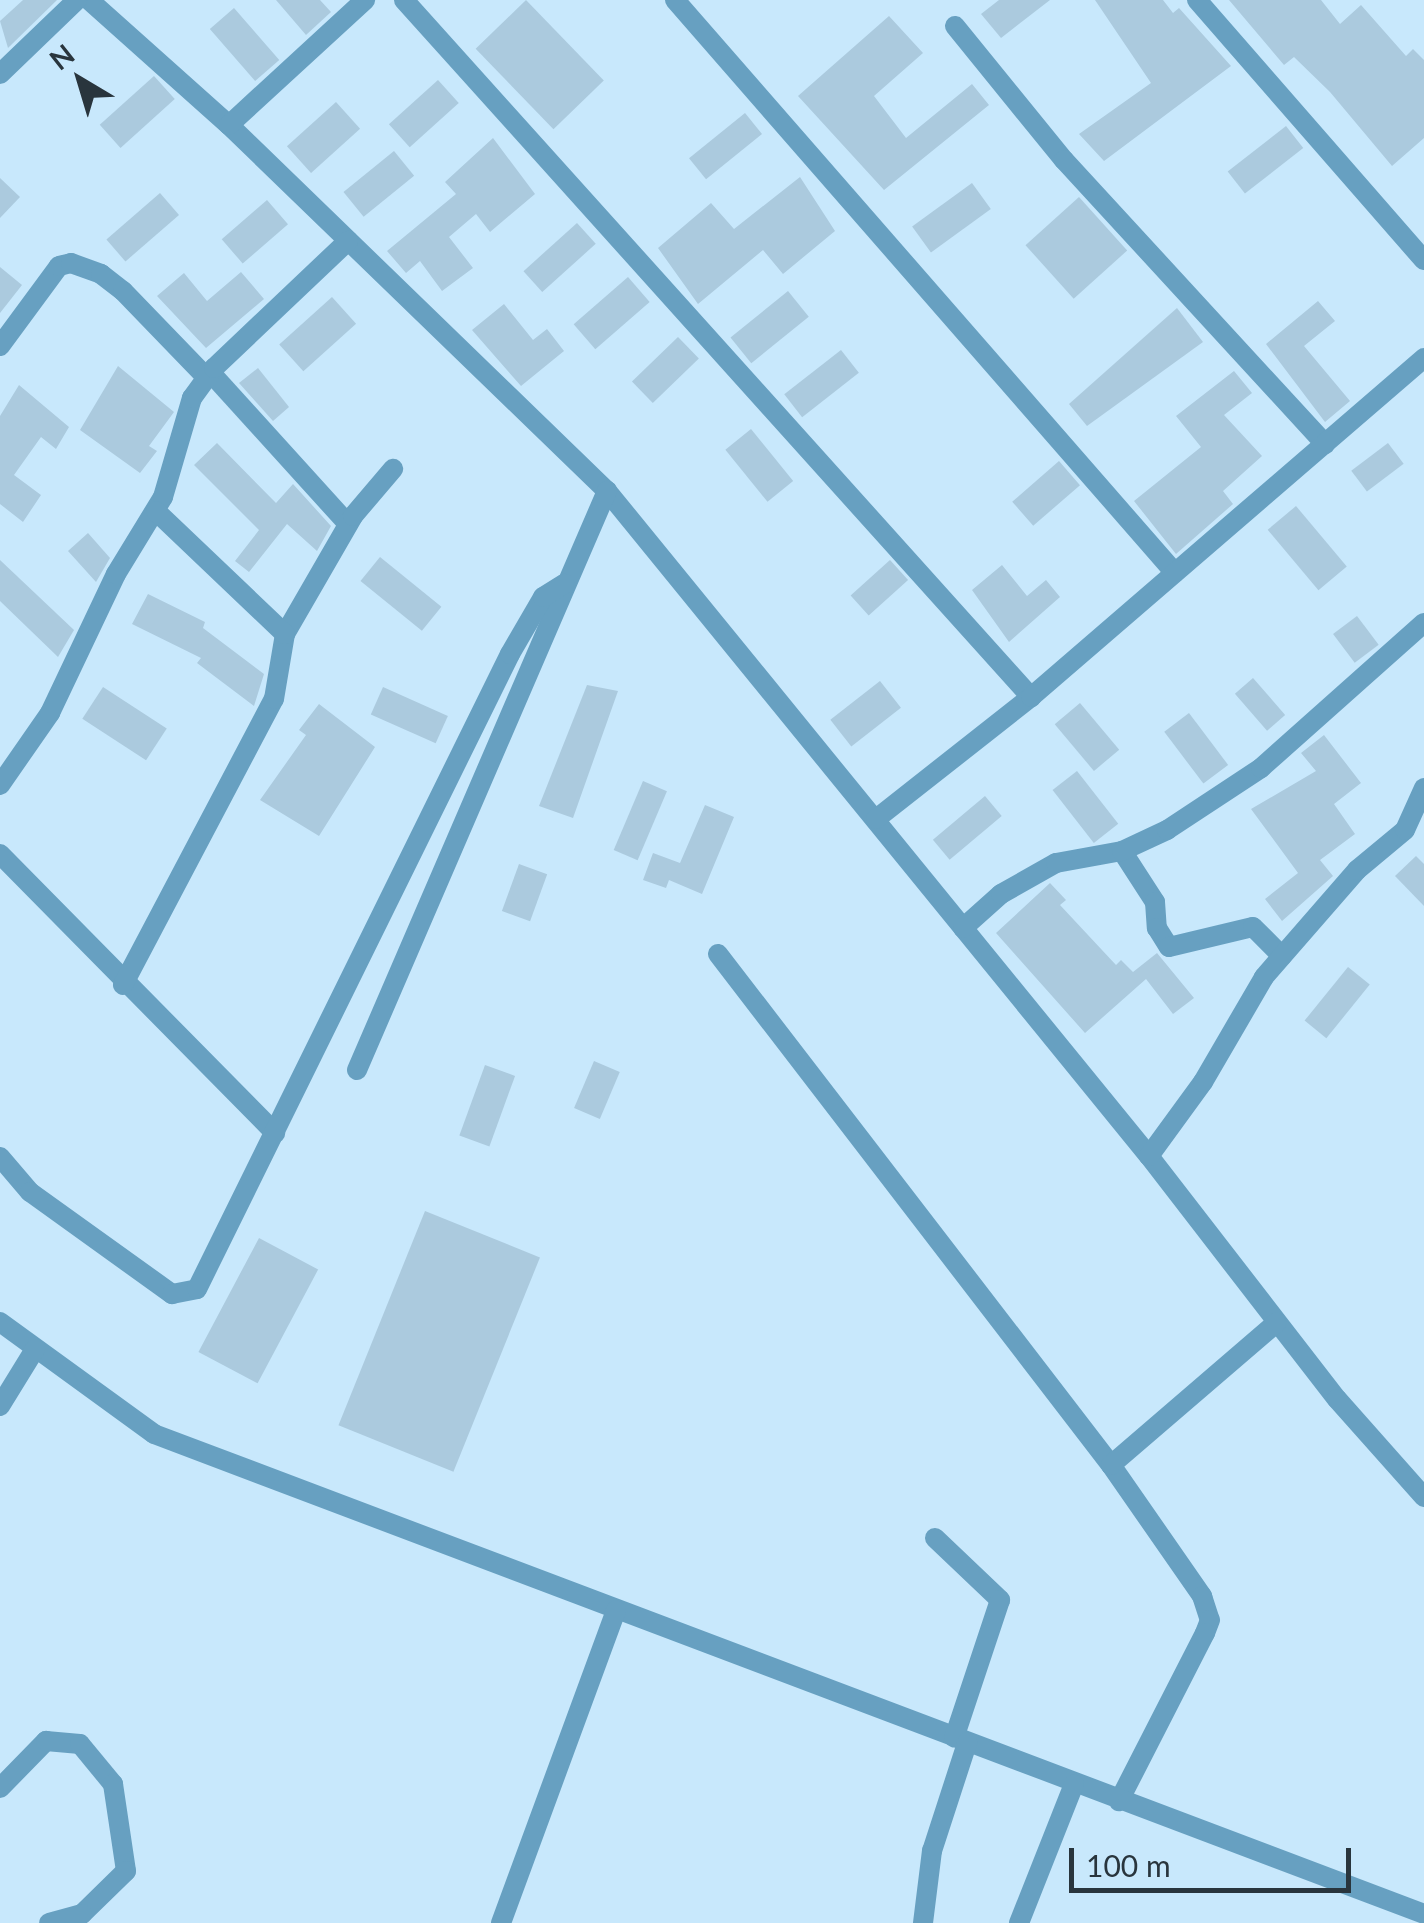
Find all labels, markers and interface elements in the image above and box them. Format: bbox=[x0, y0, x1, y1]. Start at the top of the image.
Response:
north arrow bbox=[30, 30, 130, 130]
text: N bbox=[43, 36, 80, 76]
scale bar bbox=[1074, 1828, 1356, 1890]
text: 100 m bbox=[1086, 1847, 1171, 1883]

